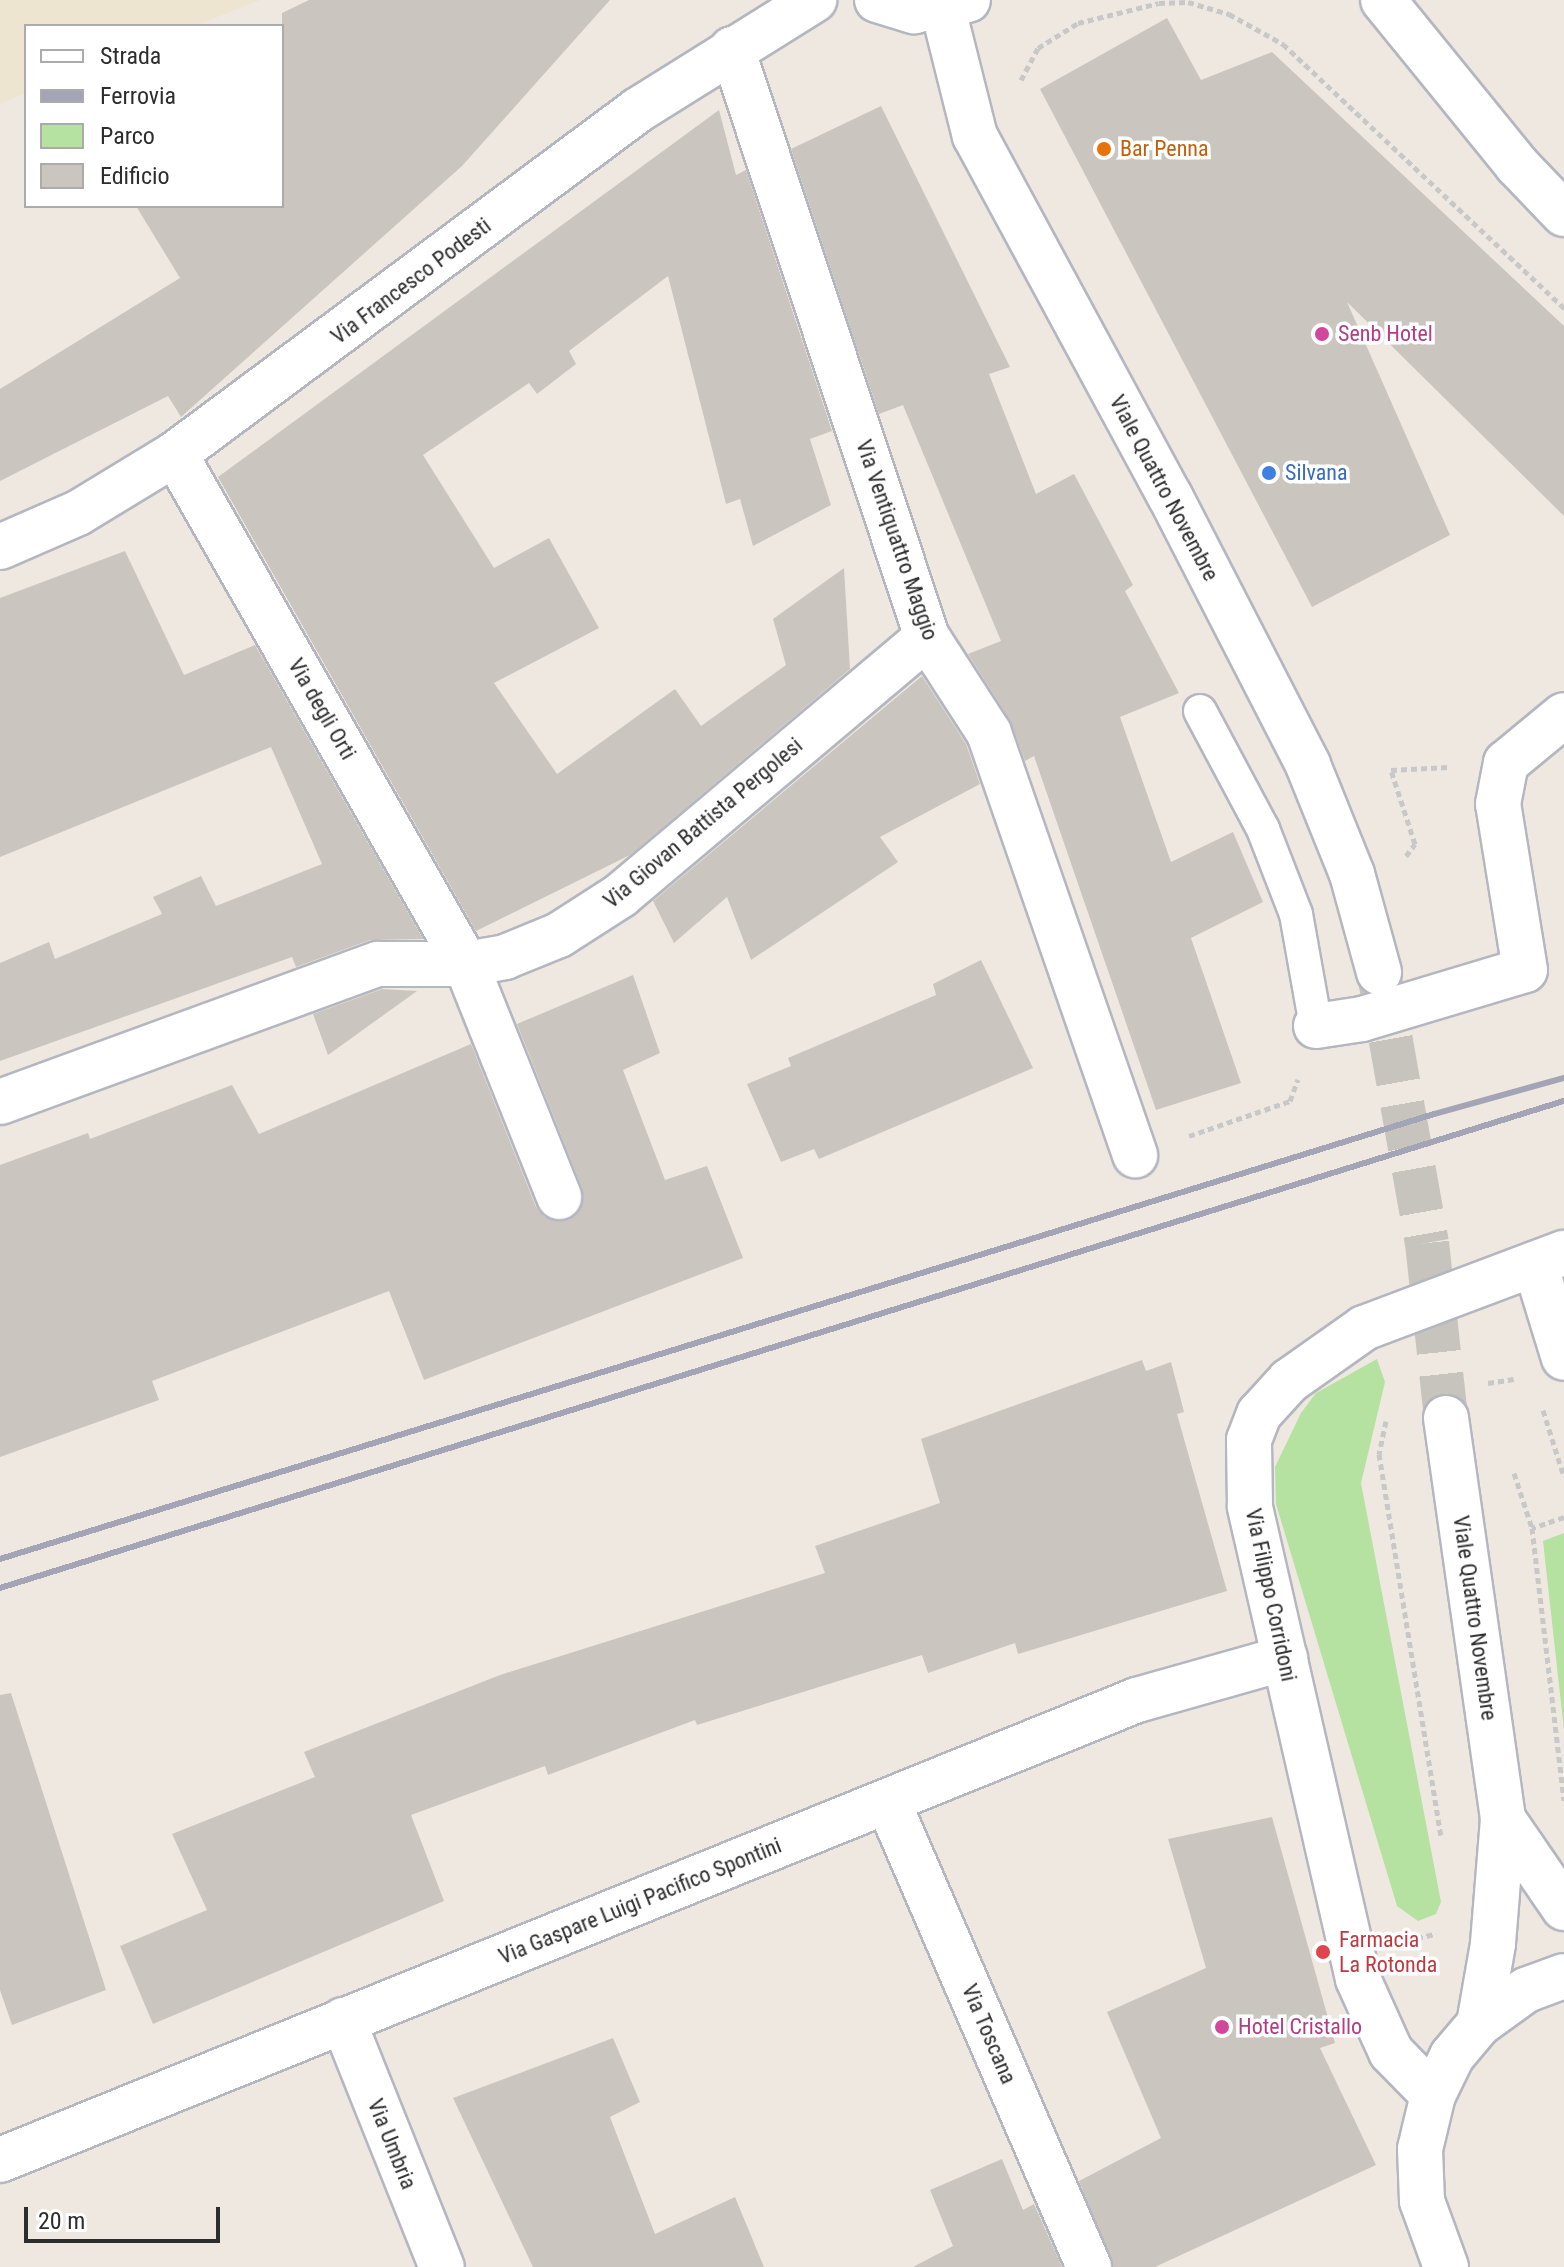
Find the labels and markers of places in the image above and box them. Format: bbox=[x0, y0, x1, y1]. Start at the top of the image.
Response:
place label: Bar Penna bbox=[1120, 136, 1209, 162]
marker: Bar Penna bbox=[1095, 140, 1113, 158]
place label: Senb Hotel bbox=[1338, 321, 1433, 347]
marker: Senb Hotel bbox=[1313, 325, 1331, 343]
place label: Silvana bbox=[1285, 460, 1347, 486]
marker: Silvana bbox=[1260, 464, 1278, 482]
place label: Farmacia La Rotonda bbox=[1339, 1926, 1437, 1978]
marker: Farmacia La Rotonda bbox=[1314, 1943, 1332, 1961]
place label: Hotel Cristallo bbox=[1238, 2014, 1362, 2040]
marker: Hotel Cristallo bbox=[1213, 2018, 1231, 2036]

